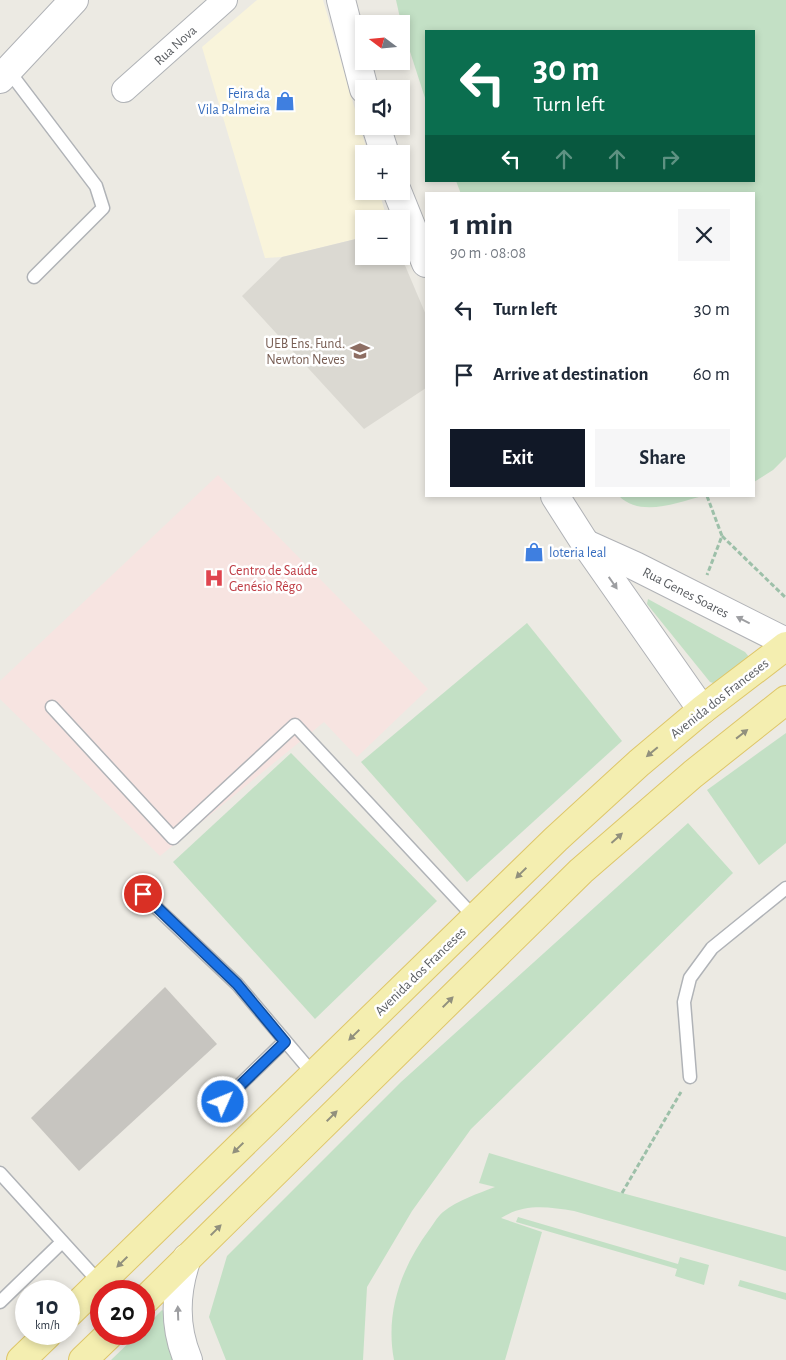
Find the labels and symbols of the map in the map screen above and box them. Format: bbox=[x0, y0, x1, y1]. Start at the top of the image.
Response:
north arrow bbox=[355, 15, 410, 70]
street label: Rua Nova bbox=[152, 23, 200, 68]
place label: Feira da Vila Palmeira bbox=[198, 87, 271, 117]
shop icon: Feira da Vila Palmeira bbox=[274, 90, 296, 112]
place label: UEB Ens. Fund. Newton Neves bbox=[265, 337, 345, 367]
school or university icon: UEB Ens. Fund. Newton Neves bbox=[349, 340, 371, 362]
shop icon: loteria leal bbox=[523, 541, 545, 563]
place label: loteria leal bbox=[549, 546, 607, 560]
place label: Centro de Saúde Genésio Rêgo bbox=[229, 564, 317, 594]
street label: Rua Genes Soares bbox=[640, 565, 731, 621]
hospital icon: Centro de Saúde Genésio Rêgo bbox=[203, 567, 225, 589]
one-way arrow bbox=[607, 576, 618, 589]
one-way arrow bbox=[735, 616, 750, 624]
street label: Avenida dos Franceses bbox=[668, 656, 771, 741]
one-way arrow bbox=[735, 728, 748, 739]
one-way arrow bbox=[646, 746, 658, 758]
one-way arrow bbox=[611, 832, 623, 844]
one-way arrow bbox=[515, 867, 527, 879]
pin bbox=[122, 873, 164, 915]
street label: Avenida dos Franceses bbox=[373, 925, 469, 1019]
one-way arrow bbox=[441, 996, 453, 1008]
one-way arrow bbox=[349, 1029, 361, 1041]
position arrow bbox=[196, 1075, 248, 1127]
one-way arrow bbox=[326, 1110, 338, 1122]
one-way arrow bbox=[232, 1142, 244, 1154]
one-way arrow bbox=[210, 1224, 222, 1236]
one-way arrow bbox=[116, 1256, 128, 1268]
speed limit sign: 20 bbox=[90, 1280, 155, 1345]
one-way arrow bbox=[174, 1304, 182, 1320]

